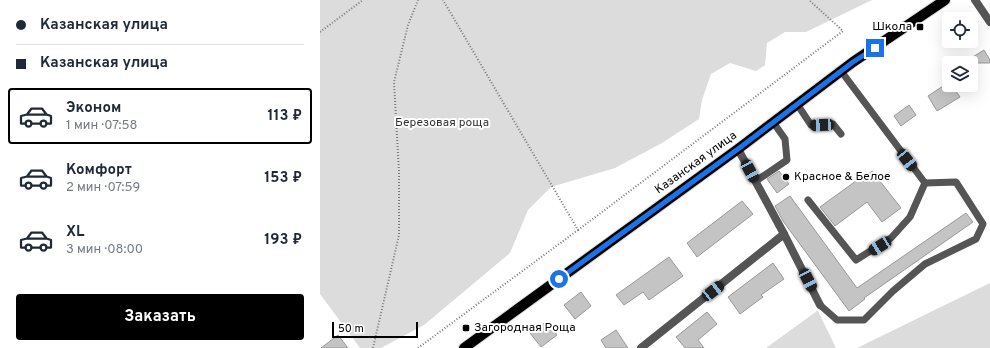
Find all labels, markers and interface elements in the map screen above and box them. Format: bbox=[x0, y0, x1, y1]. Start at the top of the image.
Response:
map controls bbox=[942, 12, 978, 92]
button: locate bbox=[942, 12, 978, 48]
text: Казанская улица bbox=[40, 16, 168, 35]
place label: Школа bbox=[872, 19, 912, 35]
marker: Школа bbox=[915, 22, 925, 32]
route end bbox=[866, 39, 884, 57]
text: Казанская улица bbox=[40, 54, 168, 73]
button: layers bbox=[942, 56, 978, 92]
icon: car bbox=[18, 98, 54, 134]
text: Эконом bbox=[66, 99, 121, 118]
text: 113 ₽ bbox=[267, 107, 302, 126]
park label: Березовая роща bbox=[395, 115, 489, 131]
text: 1 мин · 07:58 bbox=[66, 118, 137, 134]
car bbox=[810, 118, 834, 132]
street label: Казанская улица bbox=[652, 128, 740, 198]
car bbox=[895, 147, 919, 173]
car bbox=[739, 158, 761, 184]
icon: car bbox=[18, 160, 54, 196]
text: Комфорт bbox=[66, 161, 132, 180]
text: 153 ₽ bbox=[264, 169, 302, 188]
place label: Красное & Белое bbox=[794, 169, 891, 185]
marker: Красное & Белое bbox=[781, 172, 791, 182]
text: 2 мин · 07:59 bbox=[66, 180, 140, 196]
icon: car bbox=[18, 222, 54, 258]
text: XL bbox=[66, 223, 84, 242]
text: 193 ₽ bbox=[264, 231, 302, 250]
car bbox=[867, 235, 893, 257]
text: 3 мин · 08:00 bbox=[66, 242, 143, 258]
car bbox=[797, 267, 819, 293]
route start bbox=[550, 270, 568, 288]
car bbox=[700, 279, 726, 303]
button: Заказать bbox=[16, 294, 304, 340]
scale bar bbox=[332, 320, 418, 339]
place label: Загородная Роща bbox=[474, 320, 576, 336]
text: 50 m bbox=[338, 322, 364, 336]
marker: Загородная Роща bbox=[461, 323, 471, 333]

